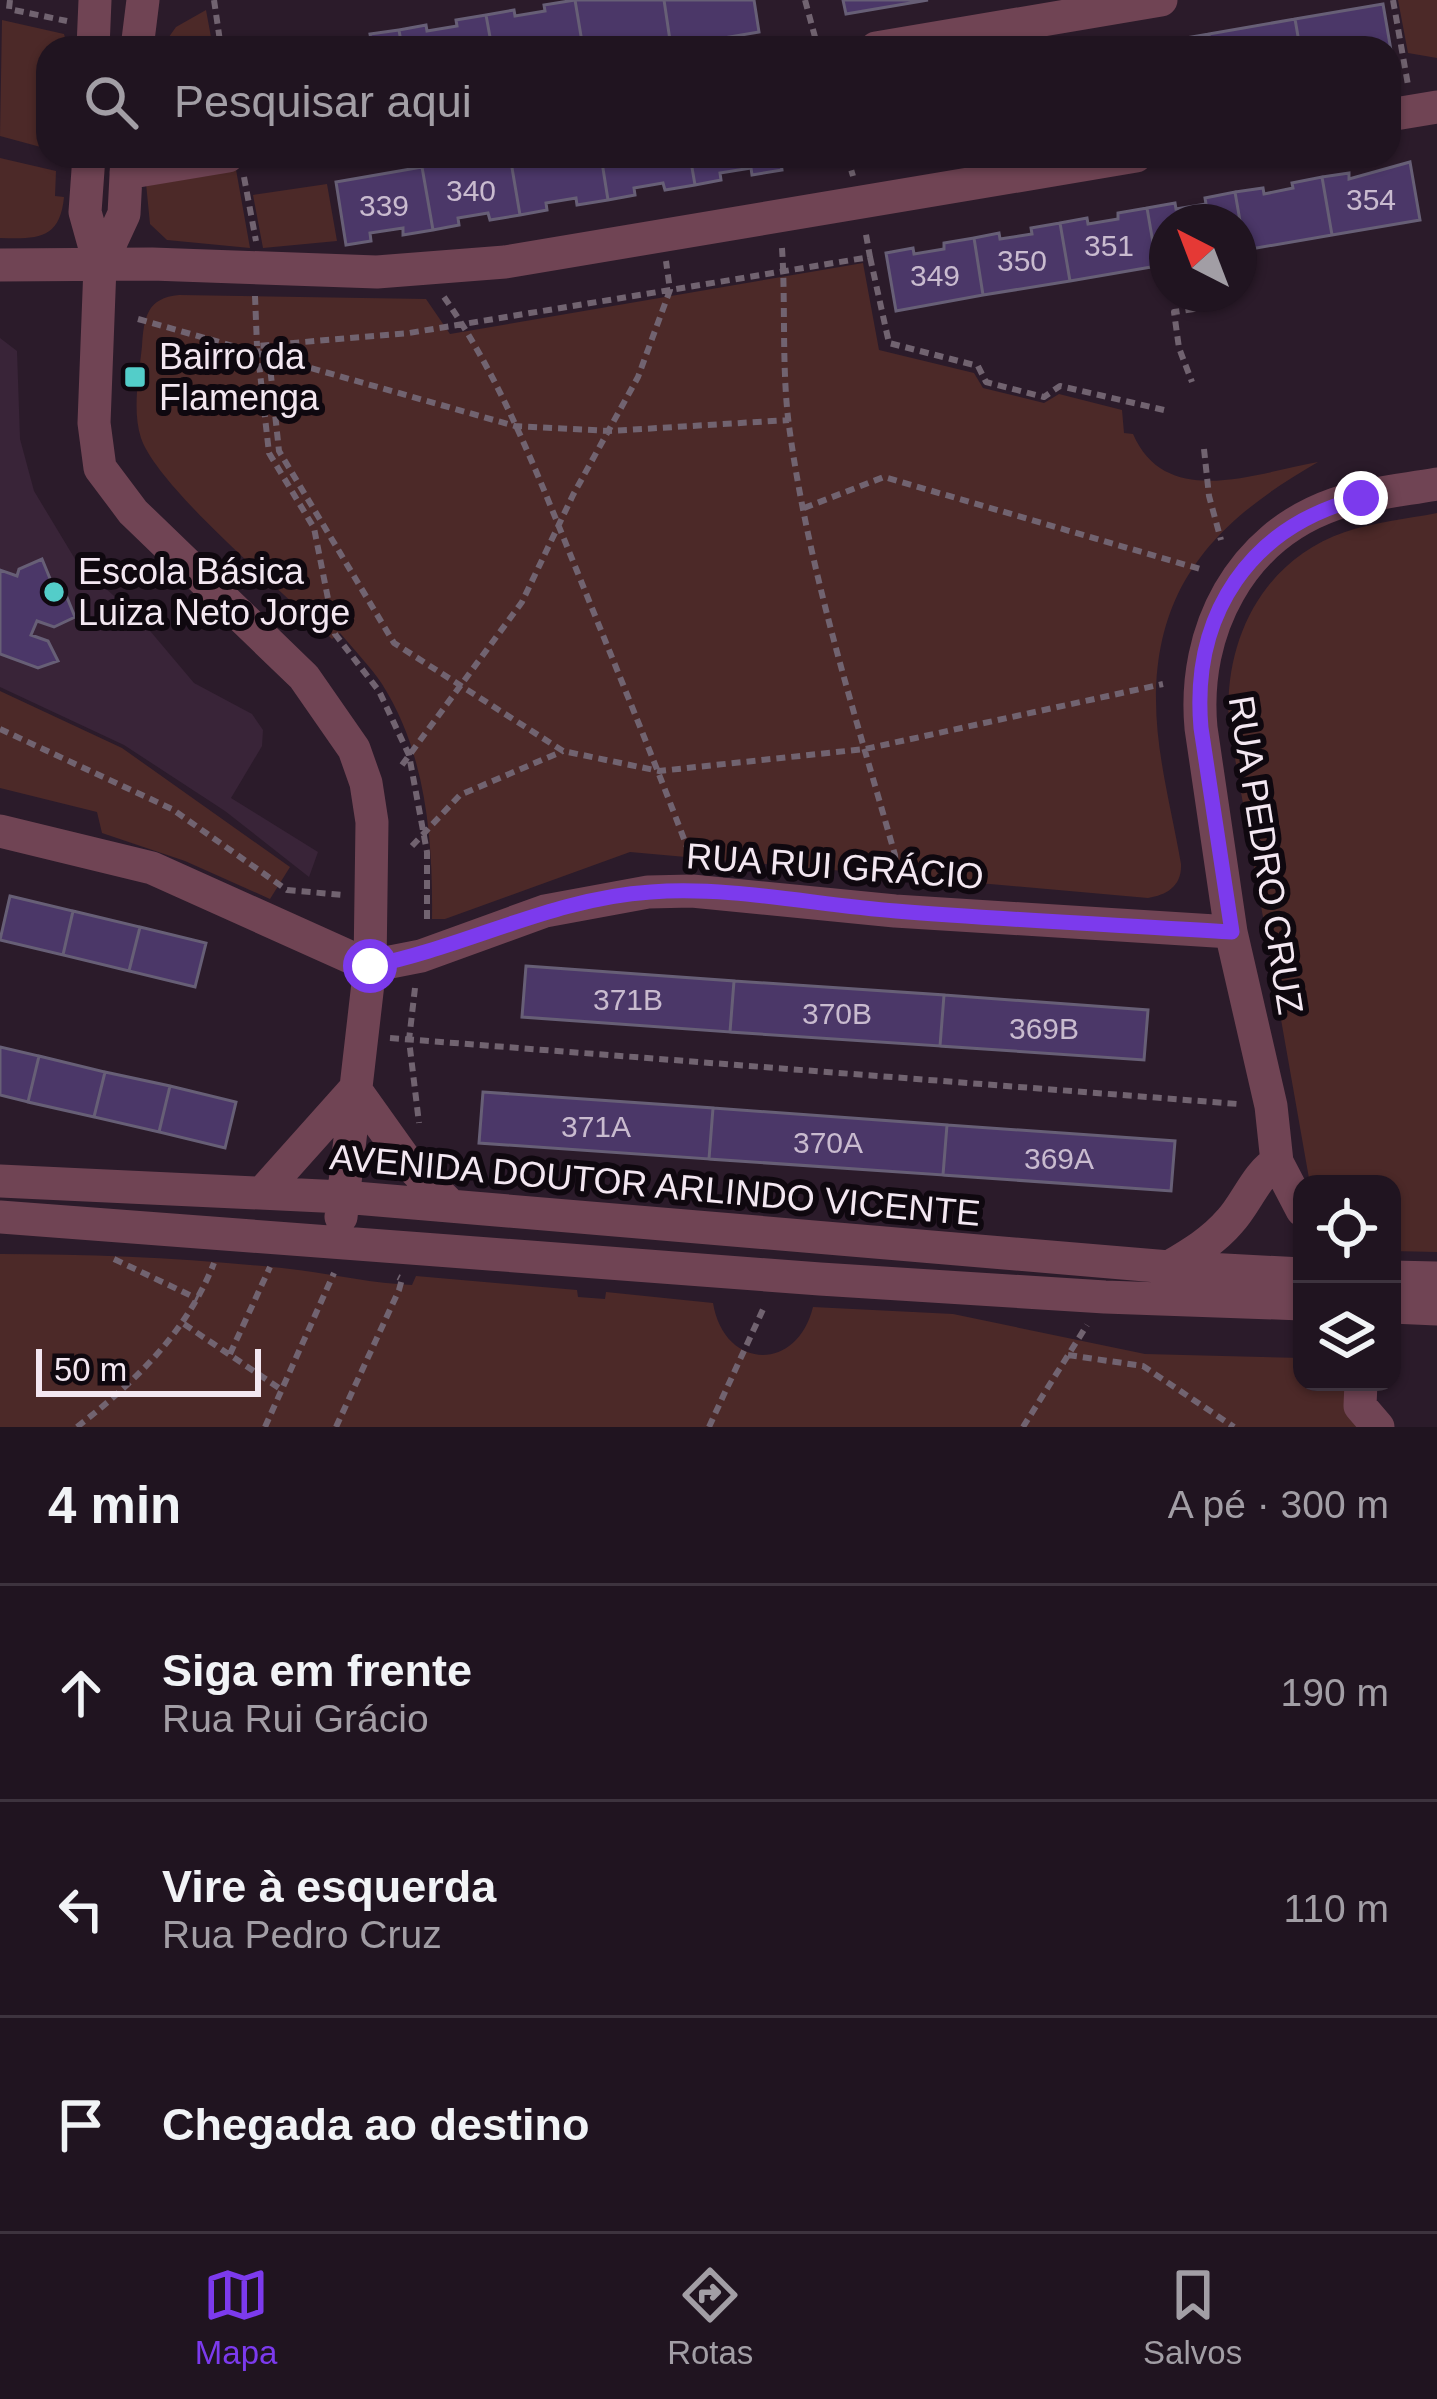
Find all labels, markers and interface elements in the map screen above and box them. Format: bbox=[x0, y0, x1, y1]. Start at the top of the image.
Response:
search box bbox=[36, 36, 1401, 168]
icon: search bbox=[78, 69, 144, 135]
text: Pesquisar aqui bbox=[174, 76, 472, 127]
house number: 340 bbox=[446, 174, 496, 207]
house number: 354 bbox=[1346, 183, 1396, 216]
house number: 339 bbox=[359, 189, 409, 222]
north arrow bbox=[1149, 204, 1257, 312]
house number: 351 bbox=[1084, 229, 1134, 262]
house number: 350 bbox=[997, 244, 1047, 277]
house number: 349 bbox=[910, 259, 960, 292]
place label: Bairro da Flamenga bbox=[159, 336, 320, 418]
marker: Bairro da Flamenga bbox=[122, 364, 148, 390]
route end bbox=[1334, 471, 1388, 525]
place label: Escola Básica Luiza Neto Jorge bbox=[78, 551, 350, 633]
marker: Escola Básica Luiza Neto Jorge bbox=[41, 579, 67, 605]
street label: RUA PEDRO CRUZ bbox=[1221, 693, 1311, 1017]
street label: RUA RUI GRÁCIO bbox=[685, 835, 985, 897]
route start bbox=[343, 939, 397, 993]
house number: 371B bbox=[593, 983, 663, 1016]
house number: 370B bbox=[802, 997, 872, 1030]
house number: 369B bbox=[1009, 1012, 1079, 1045]
house number: 371A bbox=[561, 1110, 631, 1143]
house number: 370A bbox=[793, 1126, 863, 1159]
street label: AVENIDA DOUTOR ARLINDO VICENTE bbox=[328, 1136, 982, 1234]
house number: 369A bbox=[1024, 1142, 1094, 1175]
map controls bbox=[1293, 1175, 1401, 1391]
button: locate bbox=[1293, 1175, 1401, 1283]
button: layers bbox=[1293, 1283, 1401, 1391]
scale bar bbox=[36, 1343, 261, 1396]
text: 50 m bbox=[54, 1351, 127, 1388]
text: 4 min bbox=[48, 1477, 181, 1534]
text: A pé · 300 m bbox=[1168, 1483, 1389, 1526]
text: Siga em frente bbox=[162, 1645, 472, 1696]
icon: ahead bbox=[48, 1660, 114, 1726]
text: 190 m bbox=[1281, 1671, 1389, 1714]
text: Rua Rui Grácio bbox=[162, 1697, 429, 1740]
text: Vire à esquerda bbox=[162, 1861, 496, 1912]
icon: left bbox=[48, 1876, 114, 1942]
text: 110 m bbox=[1284, 1887, 1389, 1930]
text: Rua Pedro Cruz bbox=[162, 1913, 442, 1956]
icon: arrive bbox=[48, 2092, 114, 2158]
text: Chegada ao destino bbox=[162, 2099, 590, 2150]
tab: Mapa bbox=[195, 2262, 277, 2372]
tab: Rotas bbox=[667, 2262, 753, 2372]
tab: Salvos bbox=[1143, 2262, 1242, 2372]

